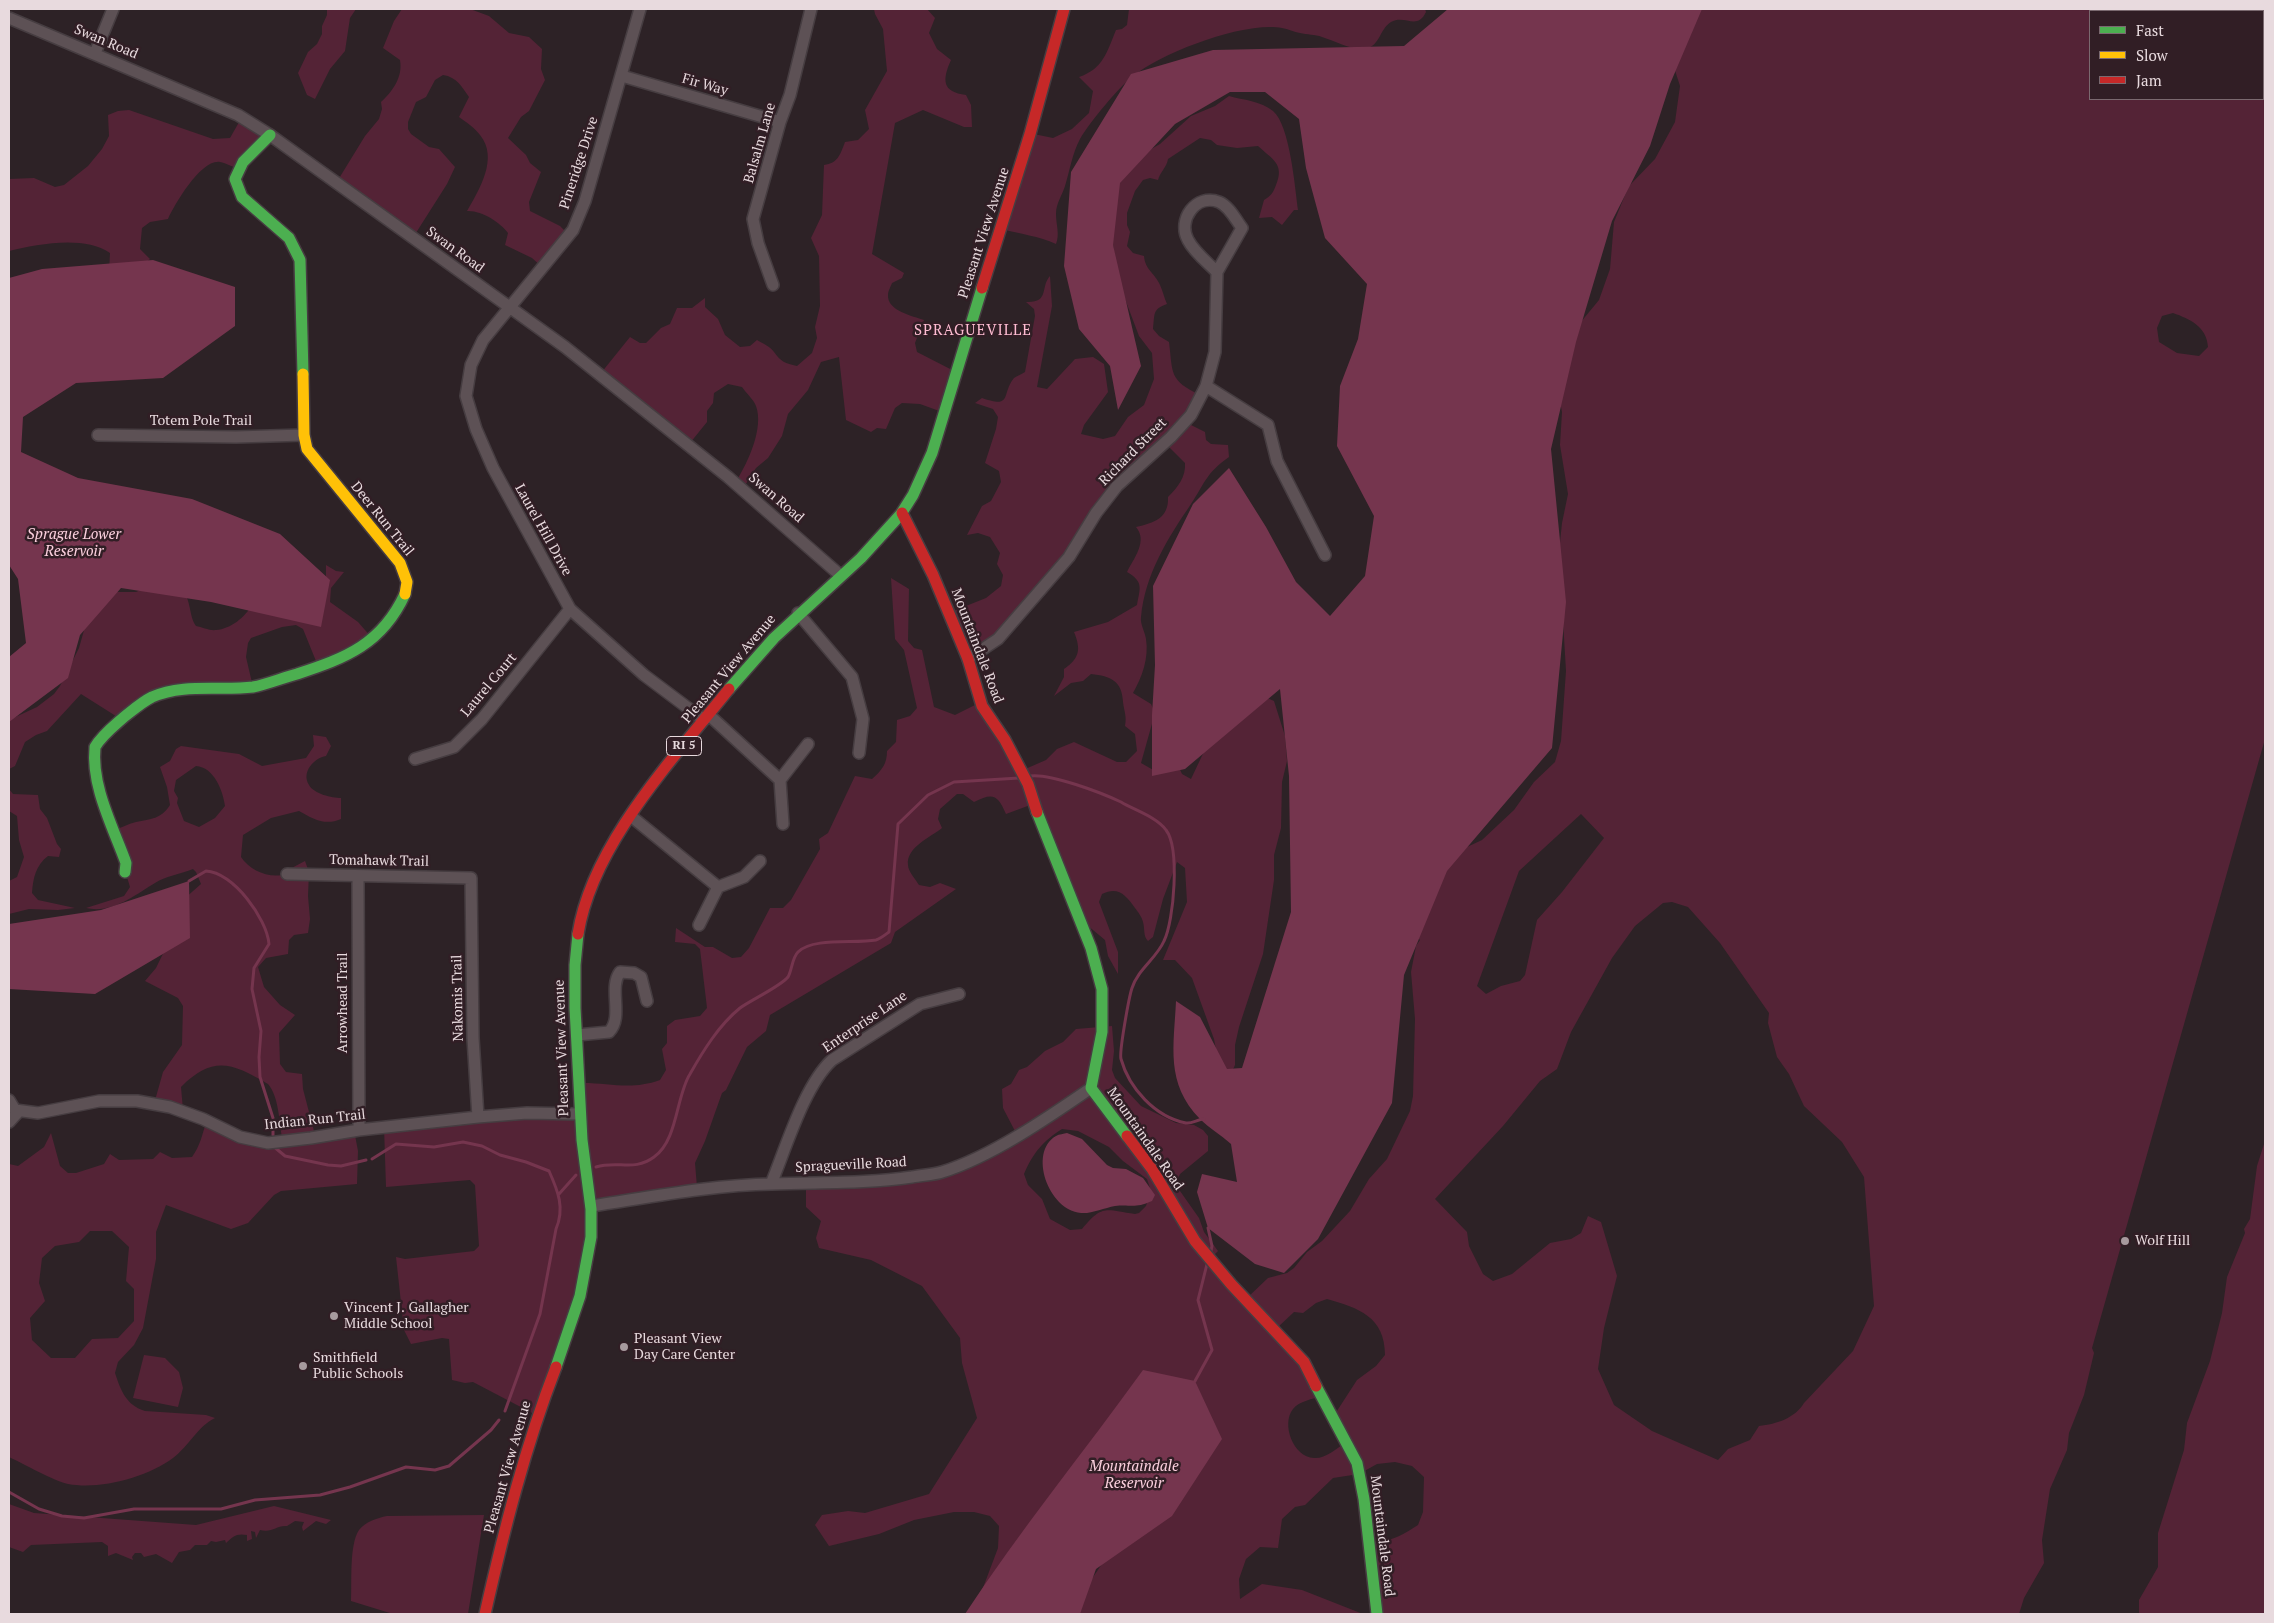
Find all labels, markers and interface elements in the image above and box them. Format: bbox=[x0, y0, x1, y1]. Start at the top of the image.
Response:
legend bbox=[2089, 10, 2264, 100]
text: Fast bbox=[2136, 20, 2164, 40]
street label: Swan Road bbox=[72, 21, 140, 63]
text: Slow bbox=[2136, 45, 2168, 65]
street label: Fir Way bbox=[680, 70, 730, 100]
text: Jam bbox=[2136, 70, 2162, 90]
street label: Balsalm Lane bbox=[741, 101, 779, 185]
street label: Pineridge Drive bbox=[556, 115, 602, 211]
street label: Pleasant View Avenue bbox=[955, 165, 1013, 301]
street label: Swan Road bbox=[423, 223, 487, 277]
district label: SPRAGUEVILLE bbox=[913, 322, 1033, 340]
street label: Totem Pole Trail bbox=[150, 413, 252, 429]
street label: Richard Street bbox=[1096, 415, 1170, 489]
street label: Swan Road bbox=[745, 469, 807, 527]
street label: Deer Run Trail bbox=[347, 479, 417, 559]
street label: Laurel Hill Drive bbox=[511, 481, 575, 579]
water label: Sprague Lower Reservoir bbox=[27, 526, 121, 561]
street label: Mountaindale Road bbox=[947, 586, 1007, 706]
street label: Pleasant View Avenue bbox=[679, 611, 779, 727]
street label: Laurel Court bbox=[458, 650, 520, 720]
road number: RI 5 bbox=[666, 736, 702, 756]
street label: Tomahawk Trail bbox=[329, 852, 429, 870]
street label: Arrowhead Trail bbox=[335, 953, 351, 1053]
street label: Nakomis Trail bbox=[449, 954, 467, 1042]
street label: Pleasant View Avenue bbox=[551, 979, 573, 1117]
street label: Enterprise Lane bbox=[820, 988, 910, 1056]
street label: Mountaindale Road bbox=[1103, 1084, 1187, 1194]
street label: Indian Run Trail bbox=[263, 1106, 367, 1134]
street label: Spragueville Road bbox=[795, 1154, 907, 1176]
place label: Wolf Hill bbox=[2135, 1233, 2190, 1249]
marker: Wolf Hill bbox=[2119, 1235, 2131, 1247]
place label: Vincent J. Gallagher Middle School bbox=[344, 1300, 469, 1332]
marker: Vincent J. Gallagher Middle School bbox=[328, 1310, 340, 1322]
place label: Pleasant View Day Care Center bbox=[634, 1331, 735, 1364]
marker: Pleasant View Day Care Center bbox=[618, 1341, 630, 1353]
place label: Smithfield Public Schools bbox=[313, 1350, 403, 1382]
marker: Smithfield Public Schools bbox=[297, 1360, 309, 1372]
street label: Pleasant View Avenue bbox=[481, 1399, 535, 1535]
water label: Mountaindale Reservoir bbox=[1089, 1458, 1179, 1493]
street label: Mountaindale Road bbox=[1366, 1475, 1398, 1597]

